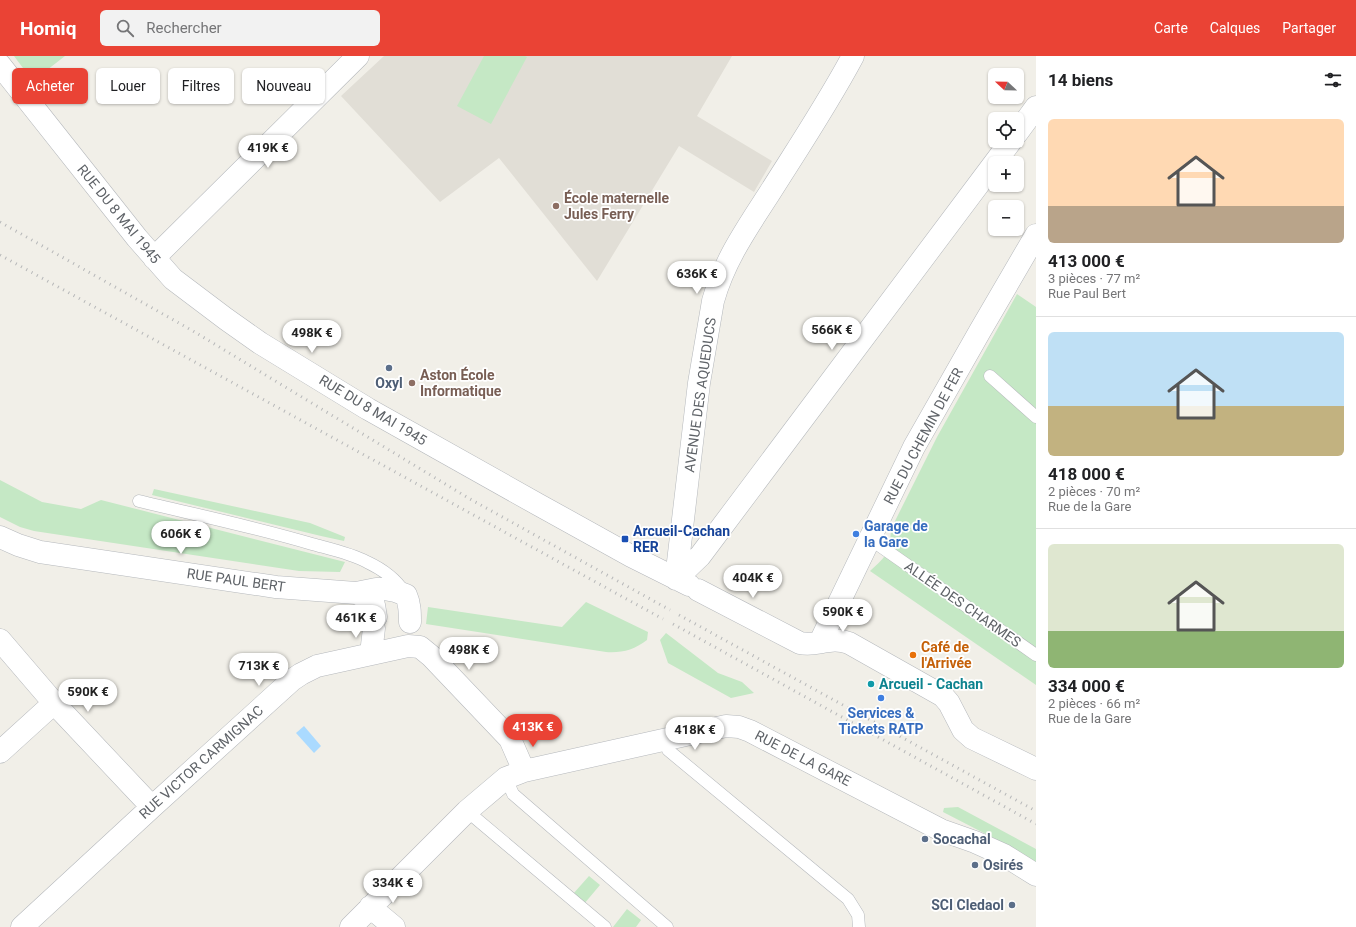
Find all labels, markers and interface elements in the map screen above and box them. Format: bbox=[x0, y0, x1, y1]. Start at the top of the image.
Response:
search box bbox=[100, 10, 380, 46]
text: Homiq bbox=[20, 17, 76, 40]
icon: search bbox=[114, 17, 136, 39]
text: Rechercher bbox=[146, 19, 222, 37]
text: Carte bbox=[1154, 20, 1188, 36]
text: Calques bbox=[1210, 20, 1260, 36]
text: Partager bbox=[1282, 20, 1336, 36]
chip: Acheter bbox=[12, 68, 88, 104]
chip: Louer bbox=[96, 68, 160, 104]
chip: Filtres bbox=[168, 68, 234, 104]
chip: Nouveau bbox=[242, 68, 325, 104]
north arrow bbox=[988, 68, 1024, 104]
map controls bbox=[988, 68, 1024, 236]
icon: filters bbox=[1322, 69, 1344, 91]
text: 14 biens bbox=[1048, 70, 1113, 90]
button: locate bbox=[988, 112, 1024, 148]
pin: 419K € bbox=[235, 135, 301, 169]
text: 419K € bbox=[247, 140, 289, 155]
icon: home bbox=[1160, 145, 1232, 217]
button: + bbox=[988, 156, 1024, 192]
street label: RUE DU 8 MAI 1945 bbox=[74, 161, 164, 267]
place label: École maternelle Jules Ferry bbox=[564, 189, 670, 222]
button: − bbox=[988, 200, 1024, 236]
marker: École maternelle Jules Ferry bbox=[551, 201, 561, 211]
text: 413 000 € bbox=[1048, 251, 1125, 271]
pin: 636K € bbox=[664, 261, 730, 295]
text: 636K € bbox=[676, 266, 718, 281]
text: 3 pièces · 77 m² bbox=[1048, 271, 1140, 286]
text: Rue Paul Bert bbox=[1048, 286, 1126, 301]
street label: AVENUE DES AQUEDUCS bbox=[681, 317, 719, 473]
pin: 566K € bbox=[799, 317, 865, 351]
pin: 498K € bbox=[279, 320, 345, 354]
text: 566K € bbox=[811, 322, 853, 337]
text: 498K € bbox=[291, 325, 333, 340]
icon: home bbox=[1160, 358, 1232, 430]
marker: Oxyl bbox=[384, 363, 394, 373]
street label: RUE DU CHEMIN DE FER bbox=[880, 365, 966, 507]
place label: Aston École Informatique bbox=[420, 366, 502, 399]
street label: RUE DU 8 MAI 1945 bbox=[316, 372, 430, 448]
place label: Oxyl bbox=[375, 375, 403, 391]
marker: Aston École Informatique bbox=[407, 378, 417, 388]
text: 418 000 € bbox=[1048, 464, 1125, 484]
text: 2 pièces · 70 m² bbox=[1048, 484, 1140, 499]
text: Rue de la Gare bbox=[1048, 499, 1131, 514]
place label: Garage de la Gare bbox=[864, 518, 928, 550]
pin: 606K € bbox=[148, 521, 214, 555]
place label: Arcueil-Cachan RER bbox=[633, 523, 730, 555]
text: 606K € bbox=[160, 526, 202, 541]
marker: Garage de la Gare bbox=[851, 529, 861, 539]
marker: Arcueil-Cachan RER bbox=[620, 534, 630, 544]
street label: ALLÉE DES CHARMES bbox=[902, 557, 1025, 650]
street label: RUE PAUL BERT bbox=[186, 565, 287, 595]
pin: 404K € bbox=[720, 565, 786, 599]
text: 404K € bbox=[732, 570, 774, 585]
icon: home bbox=[1160, 570, 1232, 642]
pin: 590K € bbox=[810, 599, 876, 633]
text: 590K € bbox=[822, 604, 864, 619]
pin: 461K € bbox=[323, 605, 389, 639]
text: 461K € bbox=[335, 610, 377, 625]
pin: 498K € bbox=[436, 637, 502, 671]
place label: Café de l'Arrivée bbox=[921, 639, 972, 671]
text: 498K € bbox=[448, 642, 490, 657]
marker: Café de l'Arrivée bbox=[908, 650, 918, 660]
pin: 713K € bbox=[226, 653, 292, 687]
text: 713K € bbox=[238, 658, 280, 673]
place label: Arcueil - Cachan bbox=[879, 676, 983, 692]
text: 334 000 € bbox=[1048, 676, 1125, 696]
pin: 590K € bbox=[55, 679, 121, 713]
marker: Arcueil - Cachan bbox=[866, 679, 876, 689]
text: 590K € bbox=[67, 684, 109, 699]
marker: Services & Tickets RATP bbox=[876, 693, 886, 703]
text: 2 pièces · 66 m² bbox=[1048, 696, 1140, 711]
street label: RUE VICTOR CARMIGNAC bbox=[136, 702, 266, 822]
place label: Services & Tickets RATP bbox=[838, 705, 924, 737]
text: Rue de la Gare bbox=[1048, 711, 1131, 726]
pin: 413K € bbox=[500, 714, 566, 748]
pin: 418K € bbox=[662, 717, 728, 751]
text: 413K € bbox=[512, 719, 554, 734]
text: 418K € bbox=[674, 722, 716, 737]
street label: RUE DE LA GARE bbox=[752, 727, 854, 789]
place label: Socachal bbox=[933, 831, 991, 847]
marker: Socachal bbox=[920, 834, 930, 844]
place label: Osirés bbox=[983, 857, 1023, 873]
marker: Osirés bbox=[970, 860, 980, 870]
pin: 334K € bbox=[360, 870, 426, 904]
text: 334K € bbox=[372, 875, 414, 890]
place label: SCI Cledaol bbox=[931, 897, 1004, 913]
marker: SCI Cledaol bbox=[1007, 900, 1017, 910]

